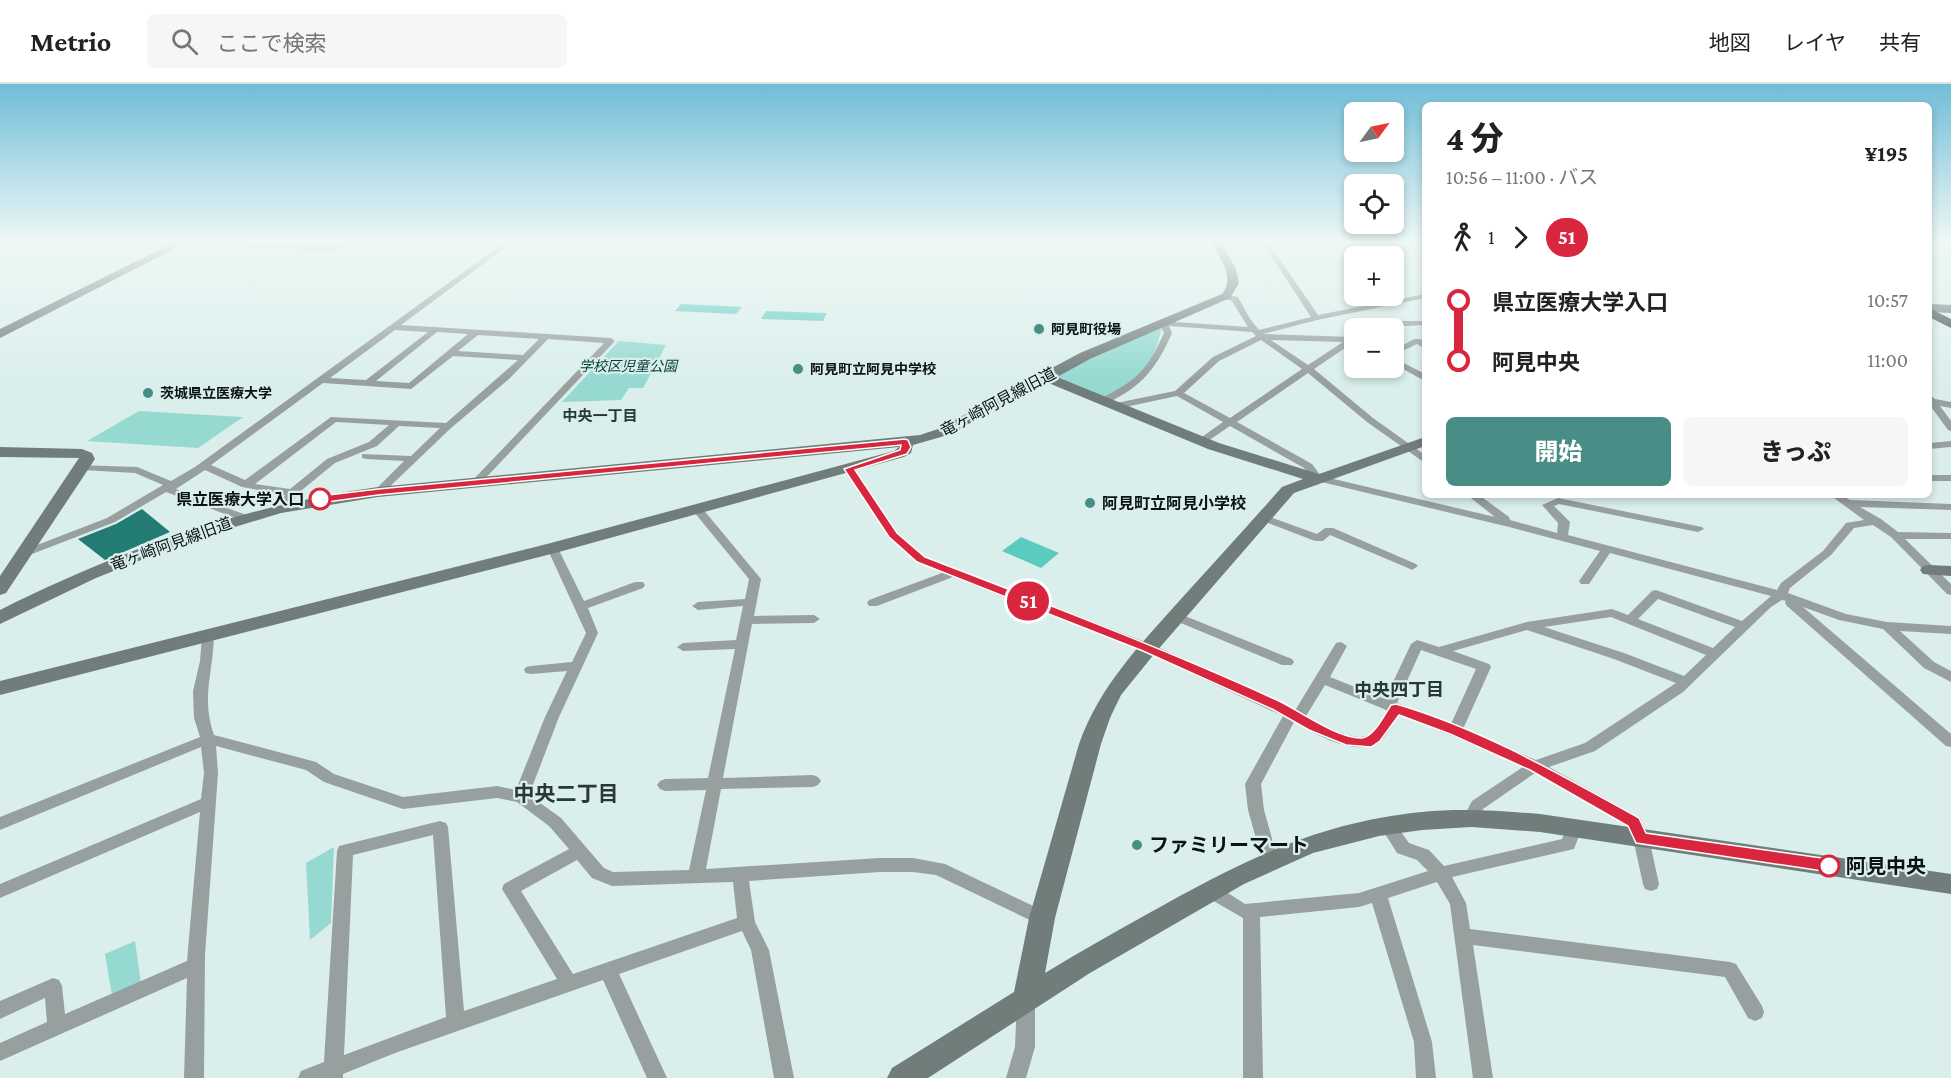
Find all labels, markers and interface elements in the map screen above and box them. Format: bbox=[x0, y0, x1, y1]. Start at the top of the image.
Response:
search box bbox=[147, 14, 567, 68]
icon: search bbox=[168, 25, 201, 58]
text: Metrio bbox=[30, 26, 111, 57]
text: ここで検索 bbox=[216, 31, 326, 56]
text: 地図 bbox=[1709, 31, 1751, 55]
text: レイヤ bbox=[1784, 31, 1846, 55]
text: 共有 bbox=[1879, 31, 1921, 55]
north arrow bbox=[1344, 102, 1404, 162]
map controls bbox=[1344, 102, 1404, 378]
text: 4 分 bbox=[1446, 120, 1504, 157]
text: ¥195 bbox=[1865, 141, 1908, 166]
text: 10:56 – 11:00 · バス bbox=[1446, 166, 1598, 188]
button: locate bbox=[1344, 174, 1404, 234]
icon: walk bbox=[1446, 221, 1479, 254]
icon: forward bbox=[1504, 221, 1537, 254]
text: 51 bbox=[1558, 225, 1576, 249]
text: 1 bbox=[1488, 226, 1495, 248]
button: + bbox=[1344, 246, 1404, 306]
text: 10:57 bbox=[1867, 289, 1908, 311]
text: 県立医療大学入口 bbox=[1492, 290, 1668, 315]
button: − bbox=[1344, 318, 1404, 378]
place label: 阿見町役場 bbox=[1051, 321, 1121, 337]
marker: 阿見町役場 bbox=[1032, 322, 1046, 336]
text: 11:00 bbox=[1868, 349, 1908, 371]
text: 阿見中央 bbox=[1492, 350, 1580, 375]
park label: 学校区児童公園 bbox=[579, 358, 679, 374]
place label: 阿見町立阿見中学校 bbox=[810, 361, 936, 377]
marker: 阿見町立阿見中学校 bbox=[791, 362, 805, 376]
street label: 竜ヶ崎阿見線旧道 bbox=[937, 364, 1059, 440]
place label: 茨城県立医療大学 bbox=[160, 385, 272, 401]
marker: 茨城県立医療大学 bbox=[141, 386, 155, 400]
district label: 中央一丁目 bbox=[562, 408, 638, 424]
button: 開始 bbox=[1446, 417, 1671, 486]
button: きっぷ bbox=[1683, 417, 1908, 486]
marker: 県立医療大学入口 bbox=[309, 488, 331, 510]
place label: 県立医療大学入口 bbox=[176, 491, 304, 508]
place label: 阿見町立阿見小学校 bbox=[1102, 495, 1246, 512]
marker: 阿見町立阿見小学校 bbox=[1083, 496, 1097, 510]
street label: 竜ヶ崎阿見線旧道 bbox=[108, 514, 234, 574]
line badge: 51 bbox=[1001, 582, 1055, 620]
text: 51 bbox=[1019, 589, 1037, 613]
district label: 中央四丁目 bbox=[1354, 680, 1444, 700]
district label: 中央二丁目 bbox=[514, 782, 619, 806]
place label: ファミリーマート bbox=[1149, 834, 1309, 856]
marker: ファミリーマート bbox=[1130, 838, 1144, 852]
marker: 阿見中央 bbox=[1818, 855, 1840, 877]
place label: 阿見中央 bbox=[1846, 855, 1926, 877]

